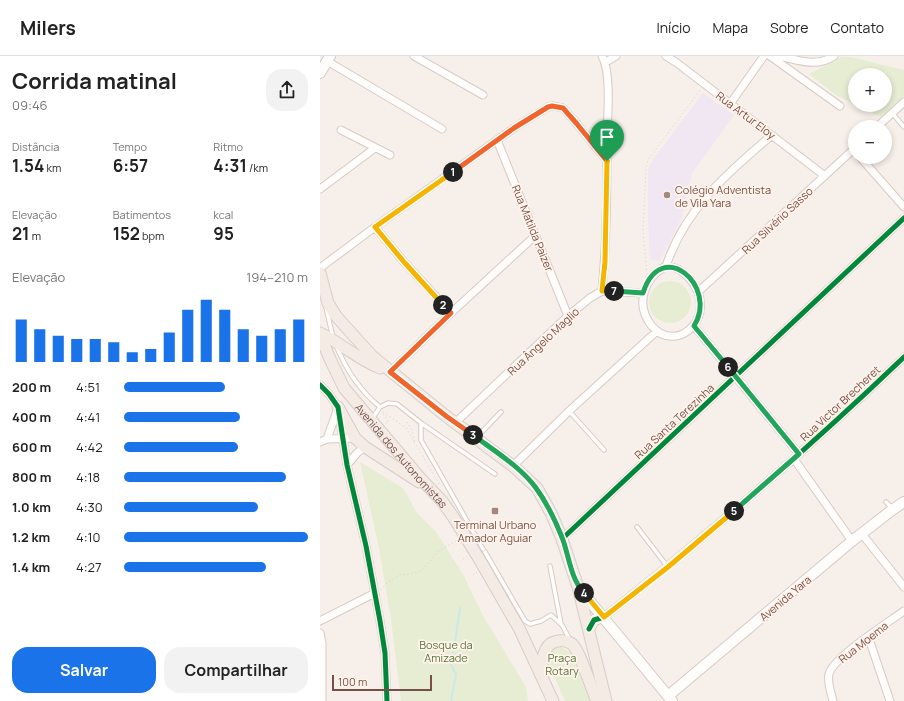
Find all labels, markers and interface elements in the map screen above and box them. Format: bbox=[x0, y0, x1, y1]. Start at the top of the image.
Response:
text: Milers bbox=[20, 15, 76, 41]
text: Início bbox=[657, 18, 690, 37]
text: Mapa bbox=[712, 18, 748, 37]
text: Sobre bbox=[770, 18, 808, 37]
text: Contato bbox=[830, 18, 884, 37]
text: Corrida matinal bbox=[12, 66, 177, 96]
map controls bbox=[848, 68, 892, 164]
button: + bbox=[848, 68, 892, 112]
button: share bbox=[266, 69, 308, 111]
street label: Rua Artur Eloy bbox=[713, 88, 779, 142]
text: 09:46 bbox=[12, 96, 48, 114]
pin bbox=[590, 120, 624, 161]
button: − bbox=[848, 120, 892, 164]
icon: arrive bbox=[596, 126, 618, 148]
text: Distância bbox=[12, 139, 59, 154]
text: Tempo bbox=[113, 139, 147, 154]
text: Ritmo bbox=[213, 139, 243, 154]
text: 1.54 bbox=[12, 154, 44, 177]
text: 6:57 bbox=[113, 154, 148, 177]
text: 4:31 bbox=[213, 154, 247, 177]
text: km bbox=[44, 160, 61, 175]
text: /km bbox=[247, 160, 268, 175]
pin: 1 bbox=[443, 162, 463, 182]
text: 1 bbox=[451, 164, 455, 179]
street label: Rua Matilda Paizer bbox=[509, 182, 557, 274]
place label: Colégio Adventista de Vila Yara bbox=[675, 182, 771, 210]
street label: Rua Silvério Sasso bbox=[738, 183, 816, 257]
marker: Colégio Adventista de Vila Yara bbox=[662, 190, 672, 200]
text: Elevação bbox=[12, 207, 57, 222]
text: Batimentos bbox=[113, 207, 171, 222]
text: kcal bbox=[213, 207, 233, 222]
text: 21 bbox=[12, 222, 30, 245]
text: 152 bbox=[113, 222, 140, 245]
text: 95 bbox=[213, 222, 234, 245]
text: m bbox=[30, 228, 41, 243]
text: bpm bbox=[140, 228, 164, 243]
text: Elevação bbox=[12, 268, 65, 286]
text: 194–210 m bbox=[246, 268, 308, 286]
pin: 7 bbox=[604, 281, 624, 301]
text: 7 bbox=[611, 283, 617, 298]
pin: 2 bbox=[433, 295, 453, 315]
text: 2 bbox=[440, 297, 446, 312]
street label: Rua Ângelo Maglio bbox=[504, 303, 582, 378]
pin: 6 bbox=[718, 357, 738, 377]
text: 6 bbox=[725, 359, 731, 374]
street label: Rua Victor Brecheret bbox=[797, 362, 883, 444]
text: 200 m bbox=[12, 378, 51, 396]
text: 4:51 bbox=[76, 378, 100, 396]
street label: Rua Santa Terezinha bbox=[631, 380, 717, 462]
street label: Avenida dos Autonomistas bbox=[352, 400, 452, 511]
text: 400 m bbox=[12, 408, 51, 426]
text: 4:41 bbox=[76, 408, 100, 426]
pin: 3 bbox=[463, 425, 483, 445]
text: 3 bbox=[470, 427, 476, 442]
text: 600 m bbox=[12, 438, 51, 456]
text: 4:42 bbox=[76, 438, 103, 456]
text: 800 m bbox=[12, 468, 51, 486]
text: 4:18 bbox=[76, 468, 100, 486]
text: 1.0 km bbox=[12, 498, 51, 516]
text: 4:30 bbox=[76, 498, 103, 516]
pin: 5 bbox=[724, 501, 744, 521]
text: 5 bbox=[731, 503, 737, 518]
marker: Terminal Urbano Amador Aguiar bbox=[490, 506, 500, 516]
place label: Terminal Urbano Amador Aguiar bbox=[454, 517, 537, 545]
text: 1.2 km bbox=[12, 528, 50, 546]
text: 4:10 bbox=[76, 528, 101, 546]
text: 1.4 km bbox=[12, 558, 50, 576]
text: 4:27 bbox=[76, 558, 102, 576]
street label: Avenida Yara bbox=[756, 572, 814, 624]
pin: 4 bbox=[574, 583, 594, 603]
text: 4 bbox=[581, 585, 587, 600]
street label: Rua Moema bbox=[835, 618, 891, 666]
park label: Bosque da Amizade bbox=[419, 637, 473, 665]
button: Salvar bbox=[12, 647, 156, 693]
button: Compartilhar bbox=[164, 647, 308, 693]
park label: Praça Rotary bbox=[545, 650, 579, 678]
scale bar bbox=[332, 673, 432, 692]
text: 100 m bbox=[338, 674, 367, 689]

